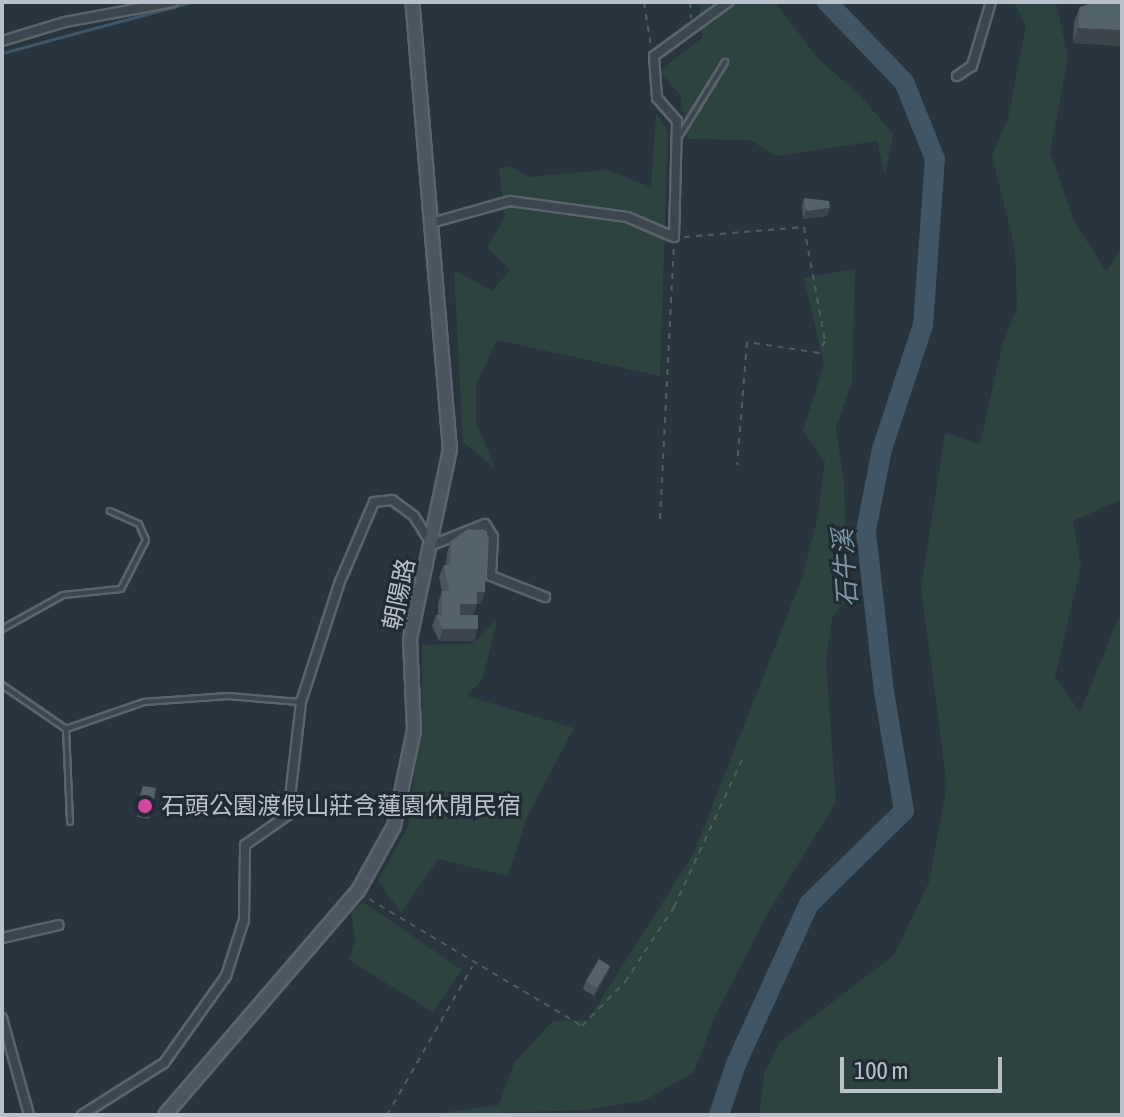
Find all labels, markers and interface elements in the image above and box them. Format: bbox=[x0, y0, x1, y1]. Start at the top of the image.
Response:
water label: 石牛溪 bbox=[828, 528, 864, 608]
street label: 朝陽路 bbox=[377, 556, 421, 632]
place label: 石頭公園渡假山莊含蓮園休閒民宿 bbox=[161, 792, 521, 820]
marker: 石頭公園渡假山莊含蓮園休閒民宿 bbox=[136, 797, 154, 815]
scale bar bbox=[844, 1041, 1006, 1091]
text: 100 m bbox=[854, 1057, 908, 1084]

